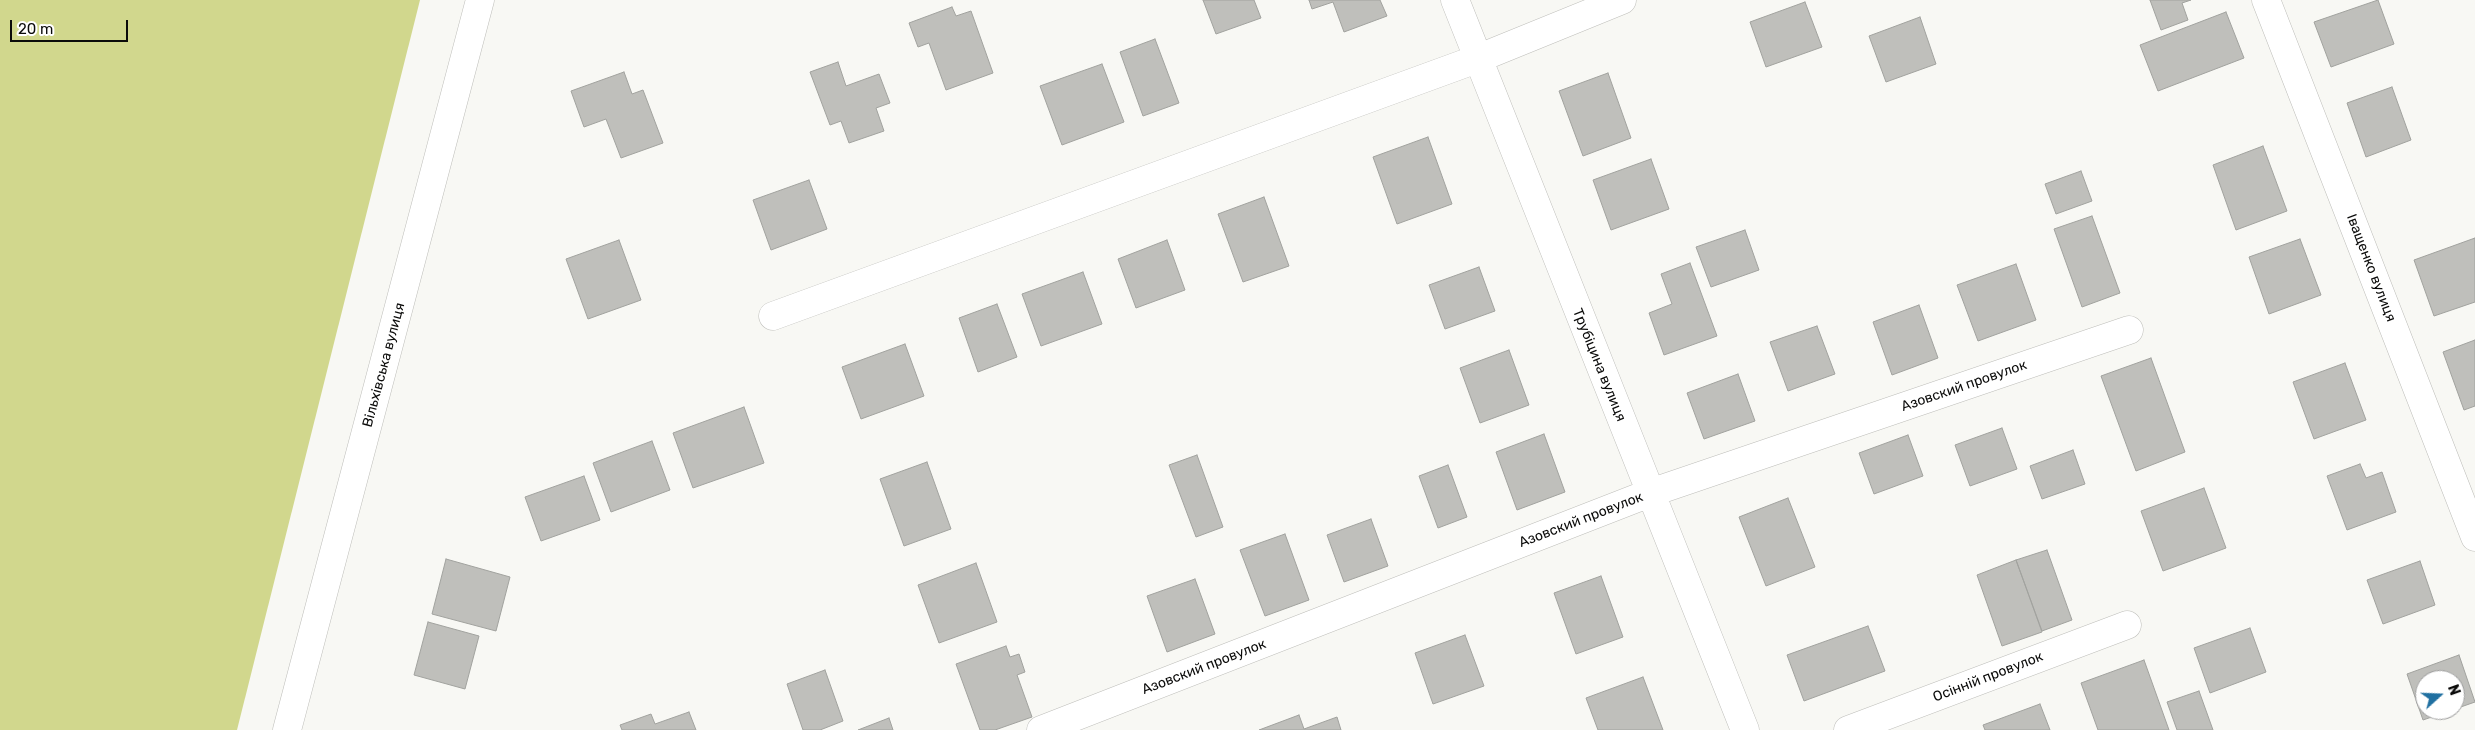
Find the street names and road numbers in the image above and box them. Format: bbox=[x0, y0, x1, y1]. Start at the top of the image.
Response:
street label: Іващенко вулиця bbox=[2343, 212, 2399, 324]
street label: Вільхівська вулиця bbox=[359, 301, 409, 429]
street label: Трубіцина вулиця bbox=[1569, 306, 1629, 424]
street label: Азовский провулок bbox=[1899, 357, 2029, 415]
street label: Азовский провулок bbox=[1517, 489, 1645, 551]
street label: Азовский провулок bbox=[1140, 636, 1268, 698]
street label: Осінній провулок bbox=[1931, 648, 2045, 706]

